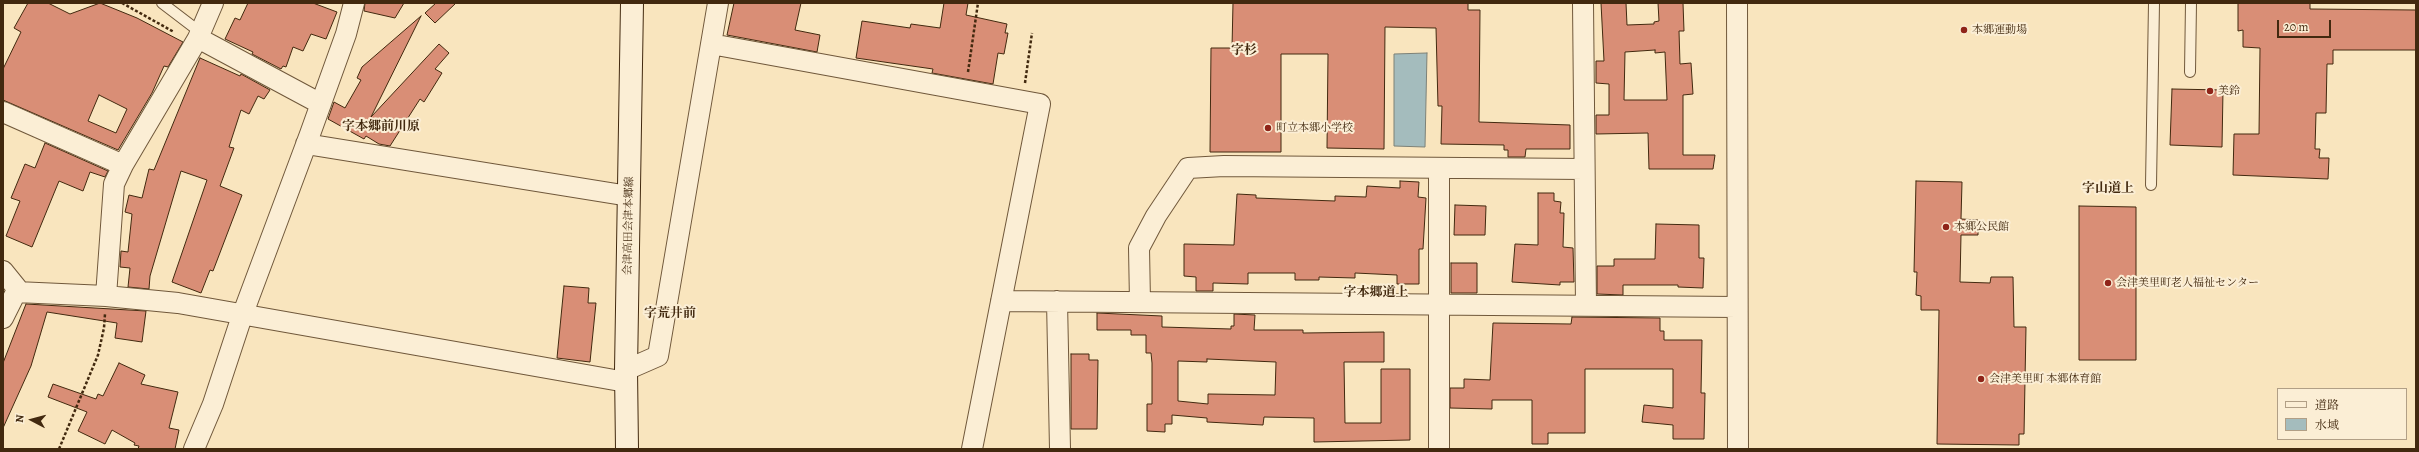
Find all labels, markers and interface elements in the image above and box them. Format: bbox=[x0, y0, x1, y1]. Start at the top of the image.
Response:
scale bar bbox=[2279, 12, 2333, 38]
text: 20 m bbox=[2284, 19, 2308, 35]
place label: 本郷運動場 bbox=[1972, 23, 2027, 37]
marker: 本郷運動場 bbox=[1959, 25, 1969, 35]
district label: 字杉 bbox=[1231, 43, 1257, 59]
place label: 美鈴 bbox=[2218, 84, 2240, 98]
marker: 美鈴 bbox=[2205, 86, 2215, 96]
district label: 字本郷前川原 bbox=[342, 119, 420, 135]
place label: 町立本郷小学校 bbox=[1276, 121, 1353, 135]
marker: 町立本郷小学校 bbox=[1263, 123, 1273, 133]
street label: 会津高田会津本郷線 bbox=[622, 176, 636, 276]
district label: 字山道上 bbox=[2082, 181, 2134, 197]
place label: 本郷公民館 bbox=[1954, 220, 2009, 234]
marker: 本郷公民館 bbox=[1941, 222, 1951, 232]
place label: 会津美里町老人福祉センター bbox=[2116, 276, 2259, 290]
marker: 会津美里町老人福祉センター bbox=[2103, 278, 2113, 288]
district label: 字本郷道上 bbox=[1344, 285, 1408, 301]
district label: 字荒井前 bbox=[644, 306, 696, 322]
place label: 会津美里町 本郷体育館 bbox=[1989, 372, 2101, 386]
marker: 会津美里町 本郷体育館 bbox=[1976, 374, 1986, 384]
legend bbox=[2277, 388, 2407, 440]
text: 道路 bbox=[2315, 397, 2339, 413]
north arrow bbox=[12, 400, 52, 440]
text: N bbox=[12, 414, 27, 423]
text: 水域 bbox=[2315, 417, 2339, 433]

